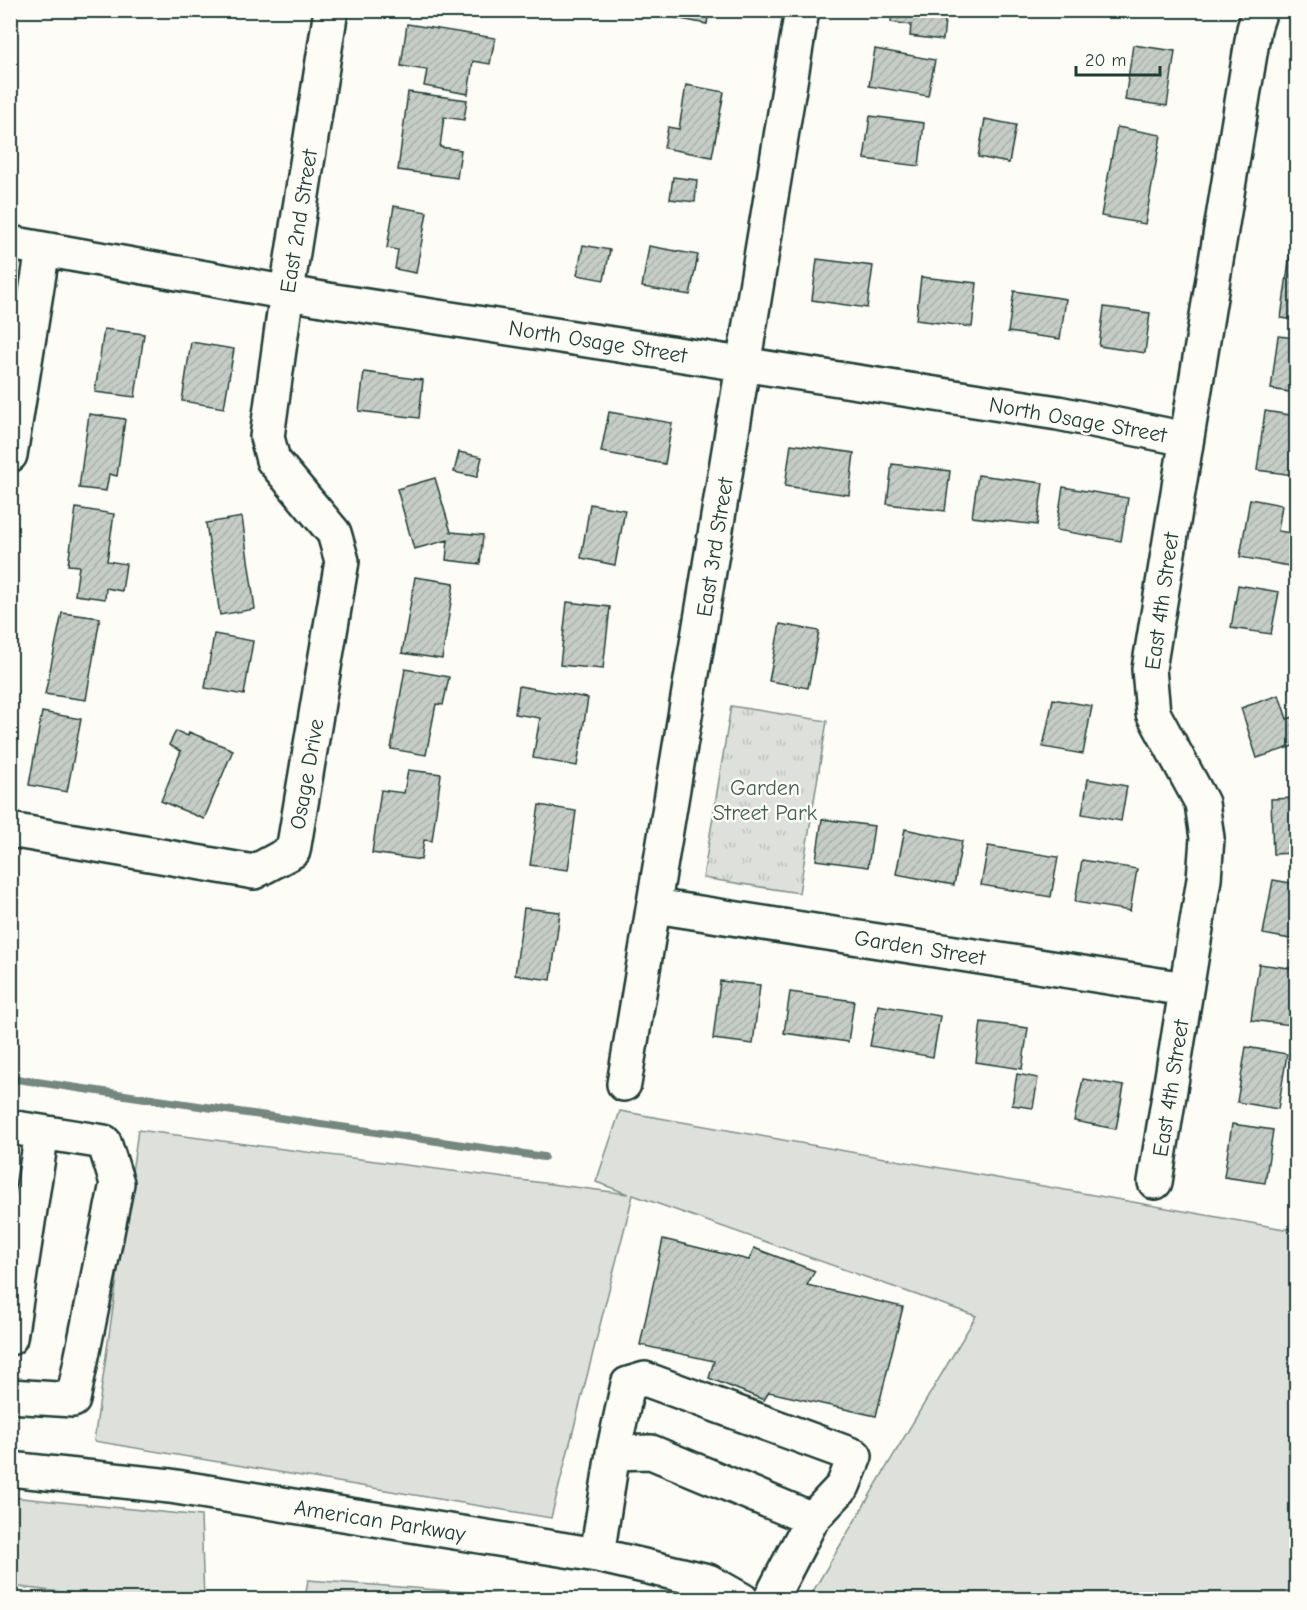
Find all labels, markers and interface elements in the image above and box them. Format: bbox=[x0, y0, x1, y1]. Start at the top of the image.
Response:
scale bar bbox=[1076, 39, 1160, 77]
text: 20 m bbox=[1085, 50, 1126, 71]
street label: East 2nd Street bbox=[275, 147, 323, 295]
street label: North Osage Street bbox=[507, 315, 689, 369]
street label: North Osage Street bbox=[987, 392, 1169, 449]
street label: East 3rd Street bbox=[691, 475, 739, 619]
street label: East 4th Street bbox=[1139, 530, 1185, 672]
street label: Osage Drive bbox=[284, 717, 330, 832]
park label: Garden Street Park bbox=[713, 775, 818, 826]
street label: Garden Street bbox=[852, 925, 988, 971]
street label: East 4th Street bbox=[1147, 1017, 1195, 1159]
street label: American Parkway bbox=[292, 1495, 468, 1547]

